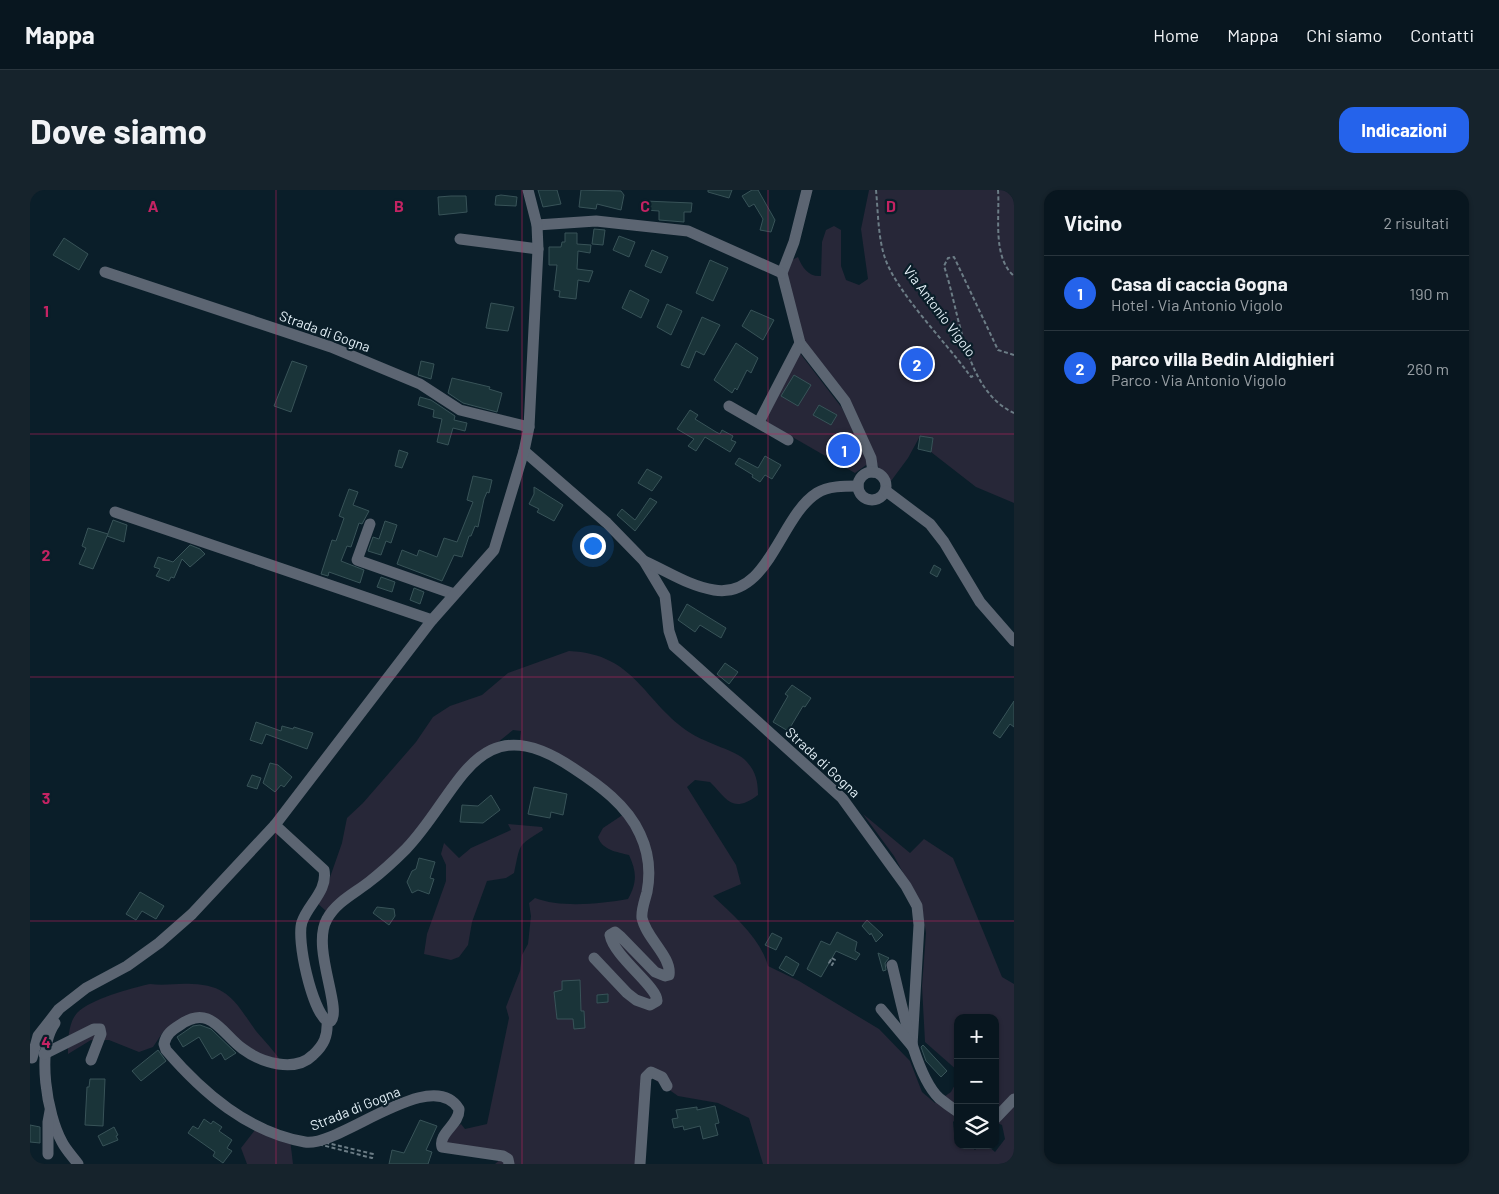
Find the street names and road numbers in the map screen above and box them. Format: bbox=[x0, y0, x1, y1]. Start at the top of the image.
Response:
street label: Via Antonio Vigolo bbox=[900, 262, 980, 360]
street label: Strada di Gogna bbox=[277, 307, 373, 355]
street label: Strada di Gogna bbox=[782, 723, 864, 801]
street label: Strada di Gogna bbox=[308, 1082, 402, 1134]

